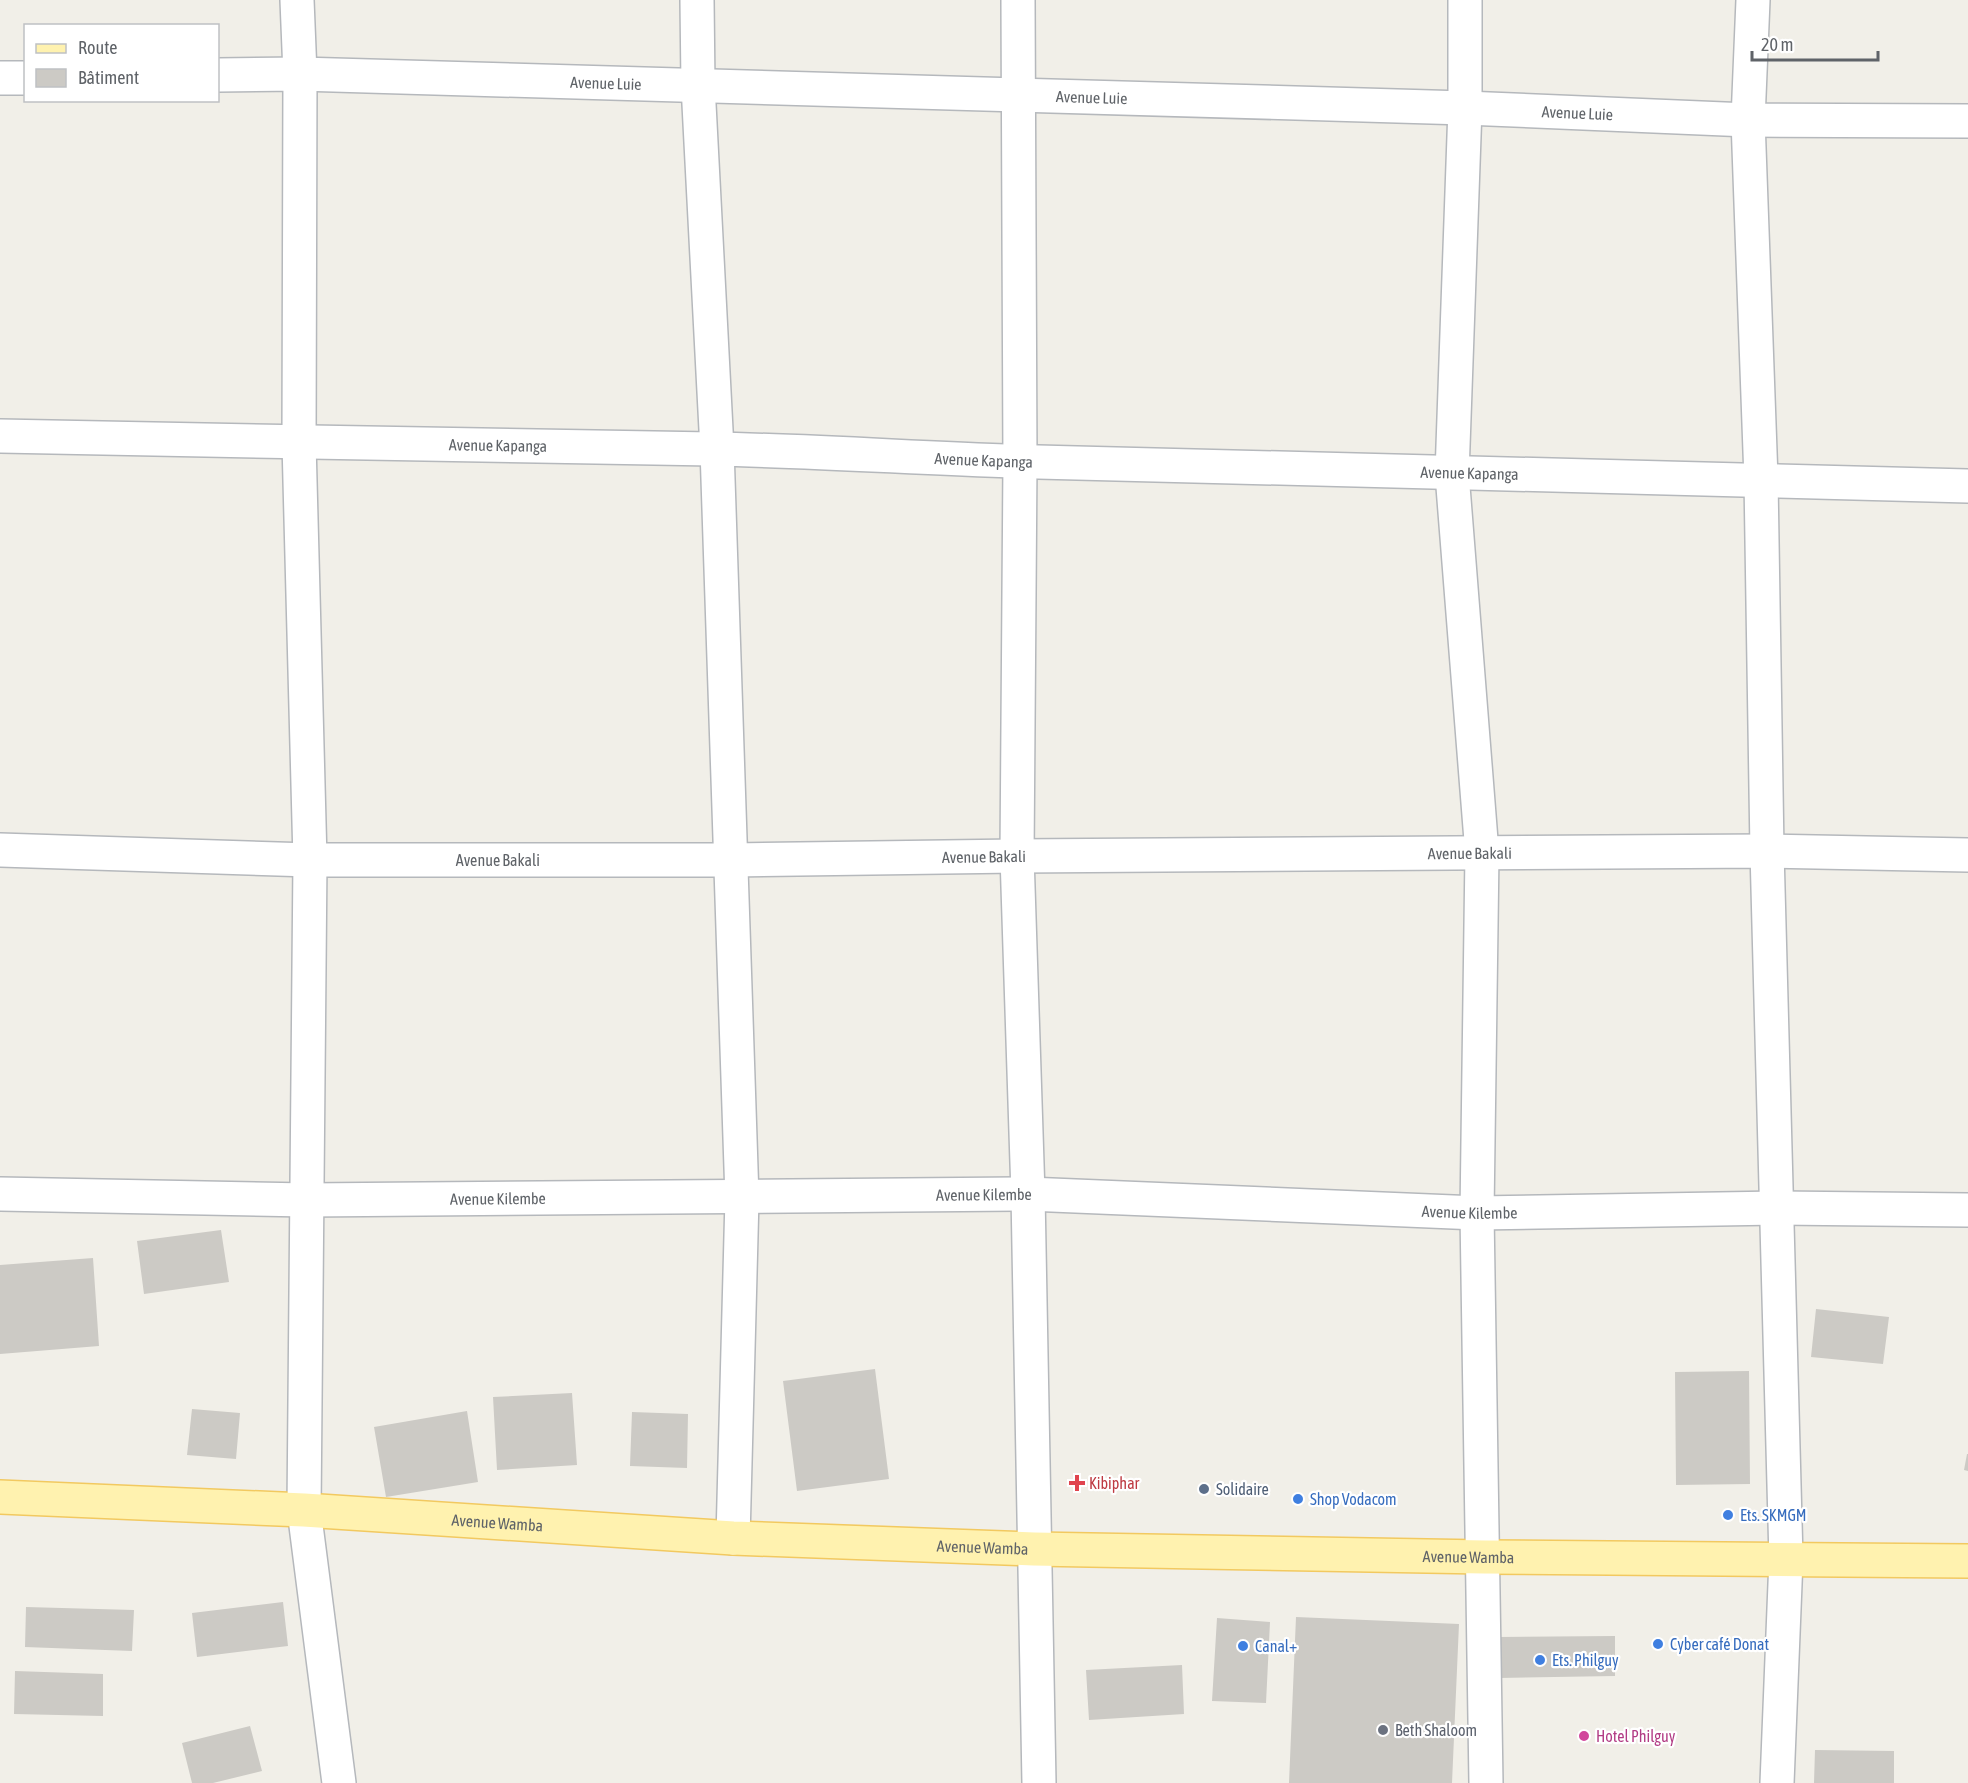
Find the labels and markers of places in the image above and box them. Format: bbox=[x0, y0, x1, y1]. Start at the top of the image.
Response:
place label: Kibiphar bbox=[1089, 1474, 1140, 1493]
marker: Kibiphar bbox=[1070, 1476, 1084, 1490]
place label: Solidaire bbox=[1216, 1480, 1269, 1498]
marker: Solidaire bbox=[1197, 1482, 1211, 1496]
place label: Shop Vodacom bbox=[1310, 1490, 1397, 1509]
marker: Shop Vodacom bbox=[1291, 1492, 1305, 1506]
place label: Ets. SKMGM bbox=[1740, 1506, 1807, 1524]
marker: Ets. SKMGM bbox=[1721, 1508, 1735, 1522]
place label: Cyber café Donat bbox=[1670, 1635, 1769, 1654]
place label: Canal+ bbox=[1255, 1637, 1297, 1655]
marker: Cyber café Donat bbox=[1651, 1637, 1665, 1651]
marker: Canal+ bbox=[1236, 1639, 1250, 1653]
place label: Ets. Philguy bbox=[1552, 1651, 1619, 1670]
marker: Ets. Philguy bbox=[1533, 1653, 1547, 1667]
place label: Beth Shaloom bbox=[1395, 1721, 1477, 1739]
marker: Beth Shaloom bbox=[1376, 1723, 1390, 1737]
place label: Hotel Philguy bbox=[1596, 1727, 1676, 1746]
marker: Hotel Philguy bbox=[1577, 1729, 1591, 1743]

